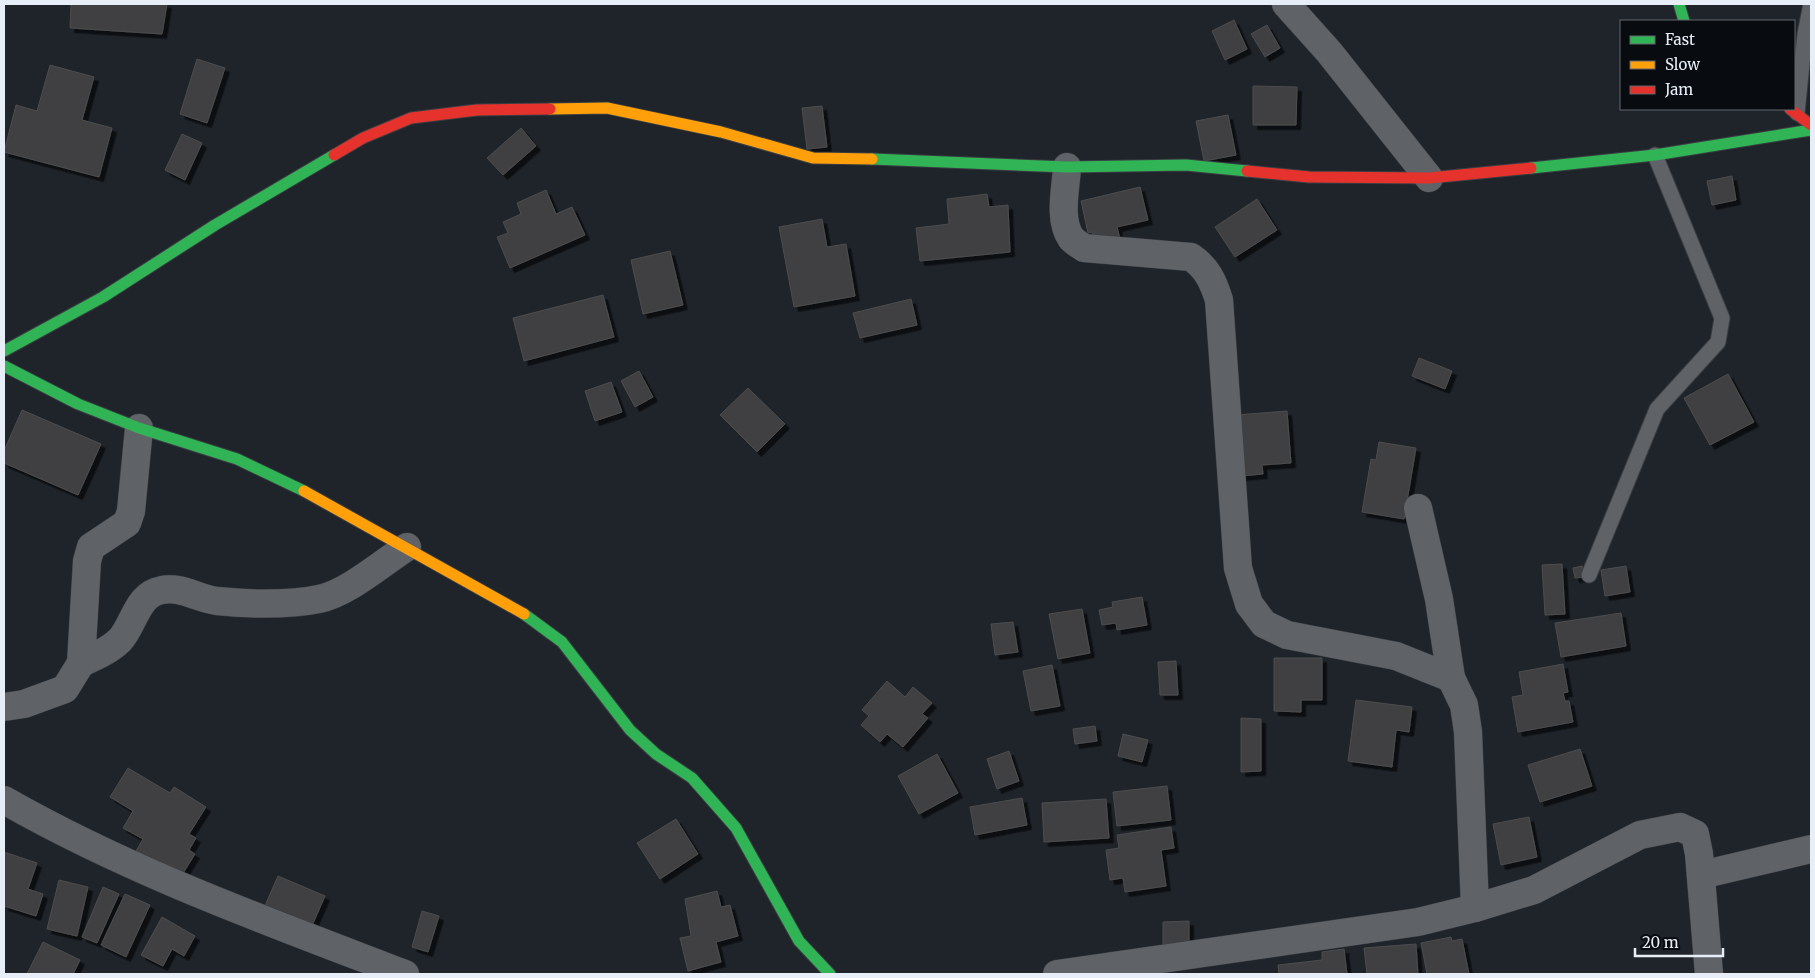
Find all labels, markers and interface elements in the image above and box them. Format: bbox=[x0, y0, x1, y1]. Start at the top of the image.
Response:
legend bbox=[1620, 20, 1795, 110]
text: Fast bbox=[1665, 30, 1695, 49]
text: Slow bbox=[1665, 55, 1700, 74]
text: Jam bbox=[1664, 80, 1693, 99]
scale bar bbox=[1635, 926, 1722, 958]
text: 20 m bbox=[1642, 933, 1679, 952]

